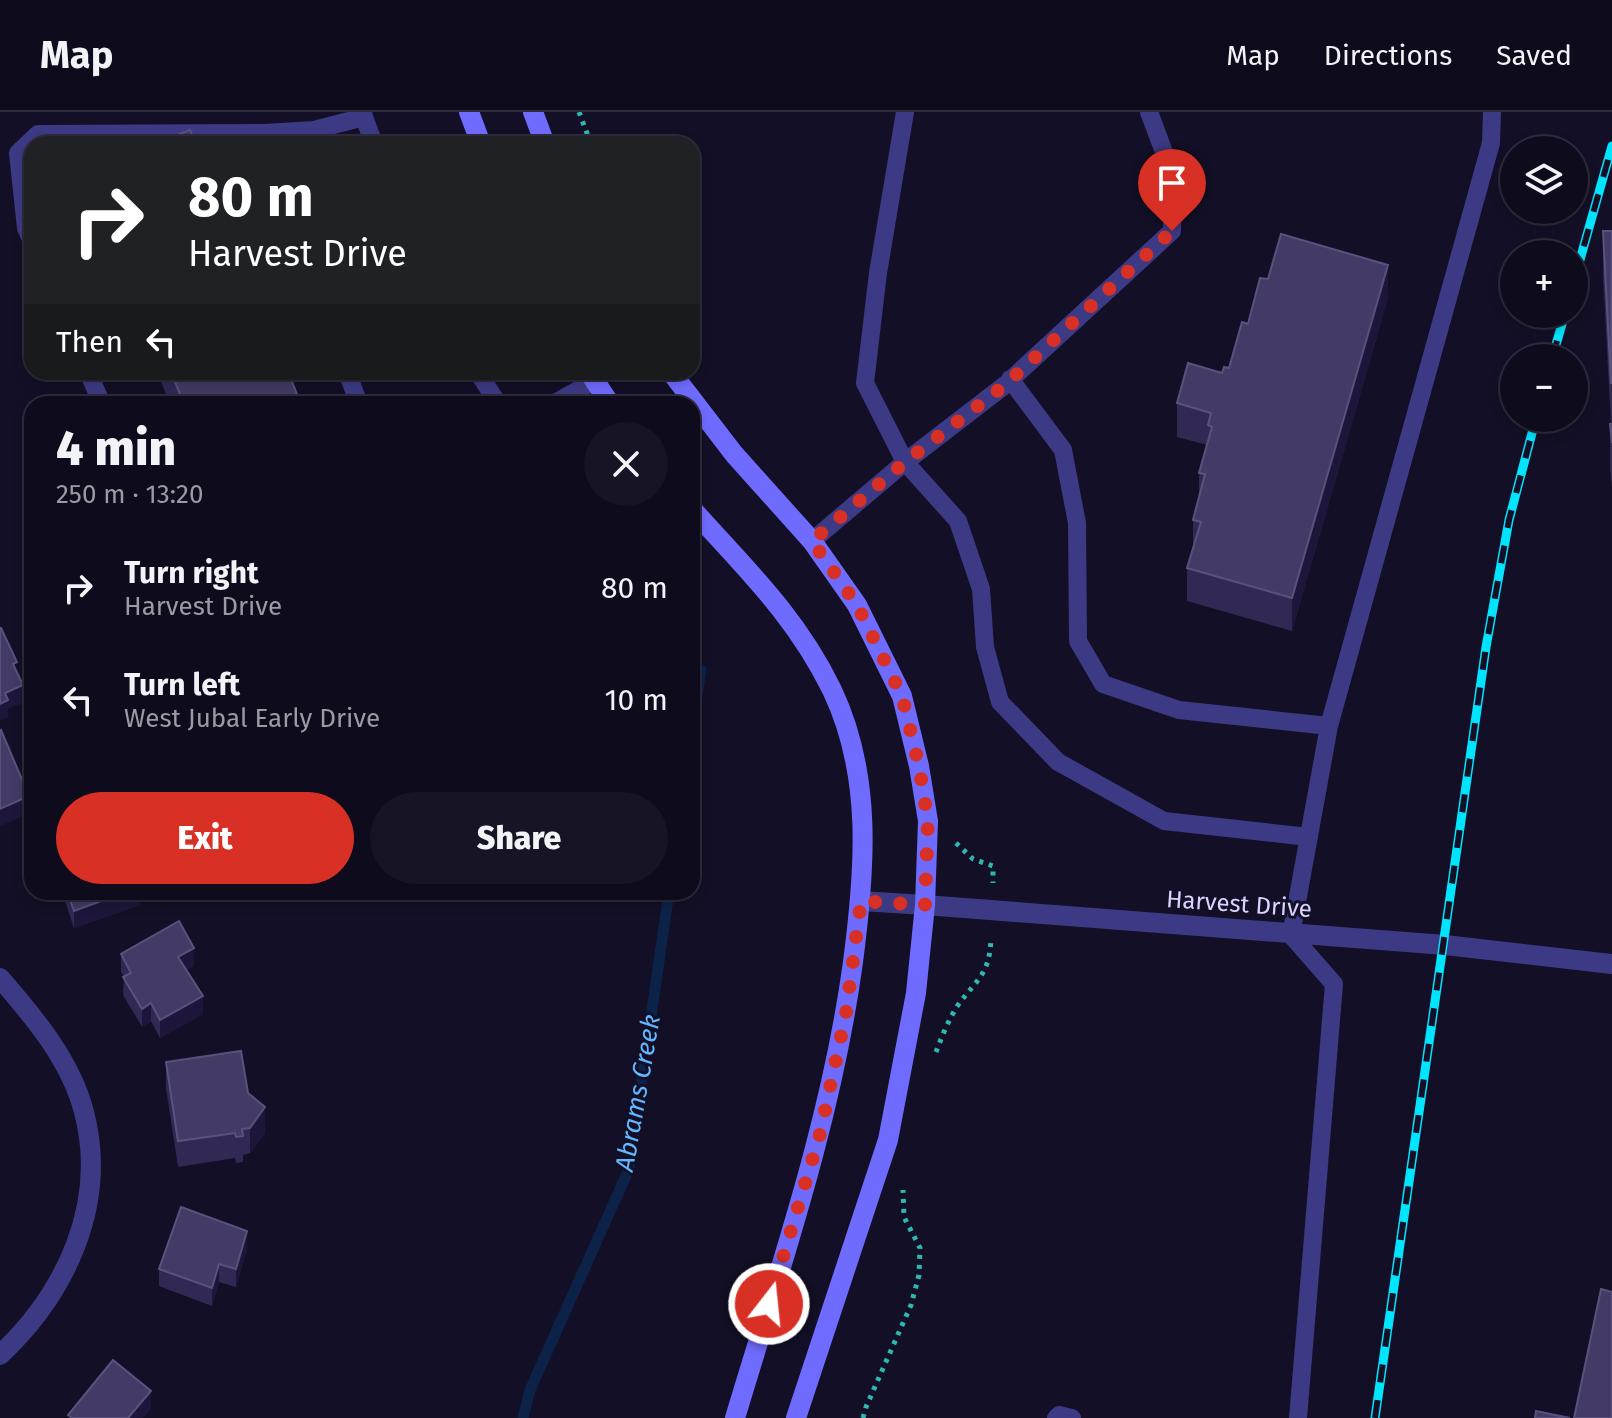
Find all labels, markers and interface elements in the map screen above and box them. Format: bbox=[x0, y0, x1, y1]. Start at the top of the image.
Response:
text: Map bbox=[40, 32, 113, 78]
text: Map bbox=[1226, 39, 1280, 72]
text: Directions bbox=[1324, 39, 1452, 72]
text: Saved bbox=[1496, 39, 1572, 72]
map controls bbox=[1500, 136, 1588, 432]
button: layers bbox=[1500, 136, 1588, 224]
pin bbox=[1138, 149, 1206, 231]
icon: arrive bbox=[1150, 161, 1194, 205]
text: 80 m bbox=[188, 164, 314, 231]
icon: right bbox=[56, 168, 160, 272]
text: Harvest Drive bbox=[188, 232, 407, 276]
button: + bbox=[1500, 240, 1588, 328]
icon: left bbox=[139, 320, 183, 364]
text: Then bbox=[56, 324, 123, 360]
button: − bbox=[1500, 344, 1588, 432]
text: 4 min bbox=[56, 420, 176, 478]
button: close bbox=[584, 422, 668, 506]
text: 250 m · 13:20 bbox=[56, 479, 203, 510]
text: Turn right bbox=[124, 555, 259, 591]
icon: right bbox=[56, 566, 100, 610]
text: 80 m bbox=[601, 570, 668, 606]
text: Harvest Drive bbox=[124, 591, 282, 622]
text: Turn left bbox=[124, 667, 240, 703]
icon: left bbox=[56, 678, 100, 722]
text: 10 m bbox=[605, 682, 668, 718]
text: West Jubal Early Drive bbox=[124, 703, 380, 734]
button: Exit bbox=[56, 792, 354, 884]
button: Share bbox=[370, 792, 668, 884]
street label: Harvest Drive bbox=[1165, 885, 1313, 923]
water label: Abrams Creek bbox=[609, 1012, 667, 1175]
position arrow bbox=[727, 1262, 811, 1346]

